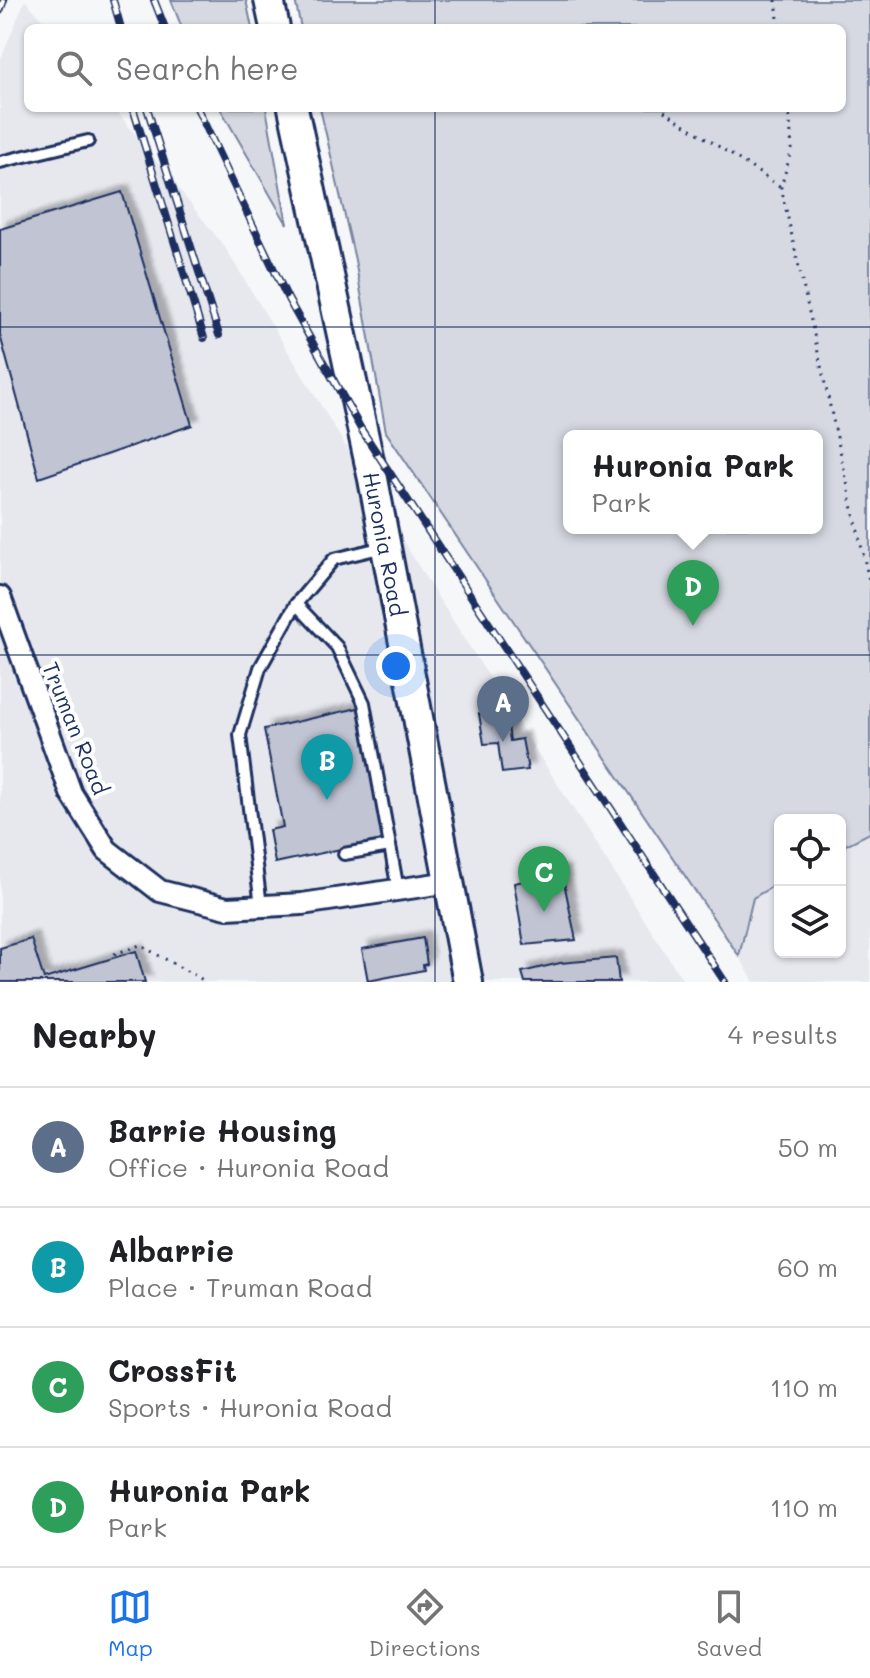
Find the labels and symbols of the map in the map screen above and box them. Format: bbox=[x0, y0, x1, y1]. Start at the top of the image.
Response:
street label: Huronia Road bbox=[357, 469, 413, 619]
pin: D bbox=[667, 560, 719, 626]
your location bbox=[376, 646, 416, 686]
street label: Truman Road bbox=[36, 657, 116, 799]
pin: A bbox=[477, 676, 529, 742]
pin: B bbox=[301, 734, 353, 800]
pin: C bbox=[518, 846, 570, 912]

